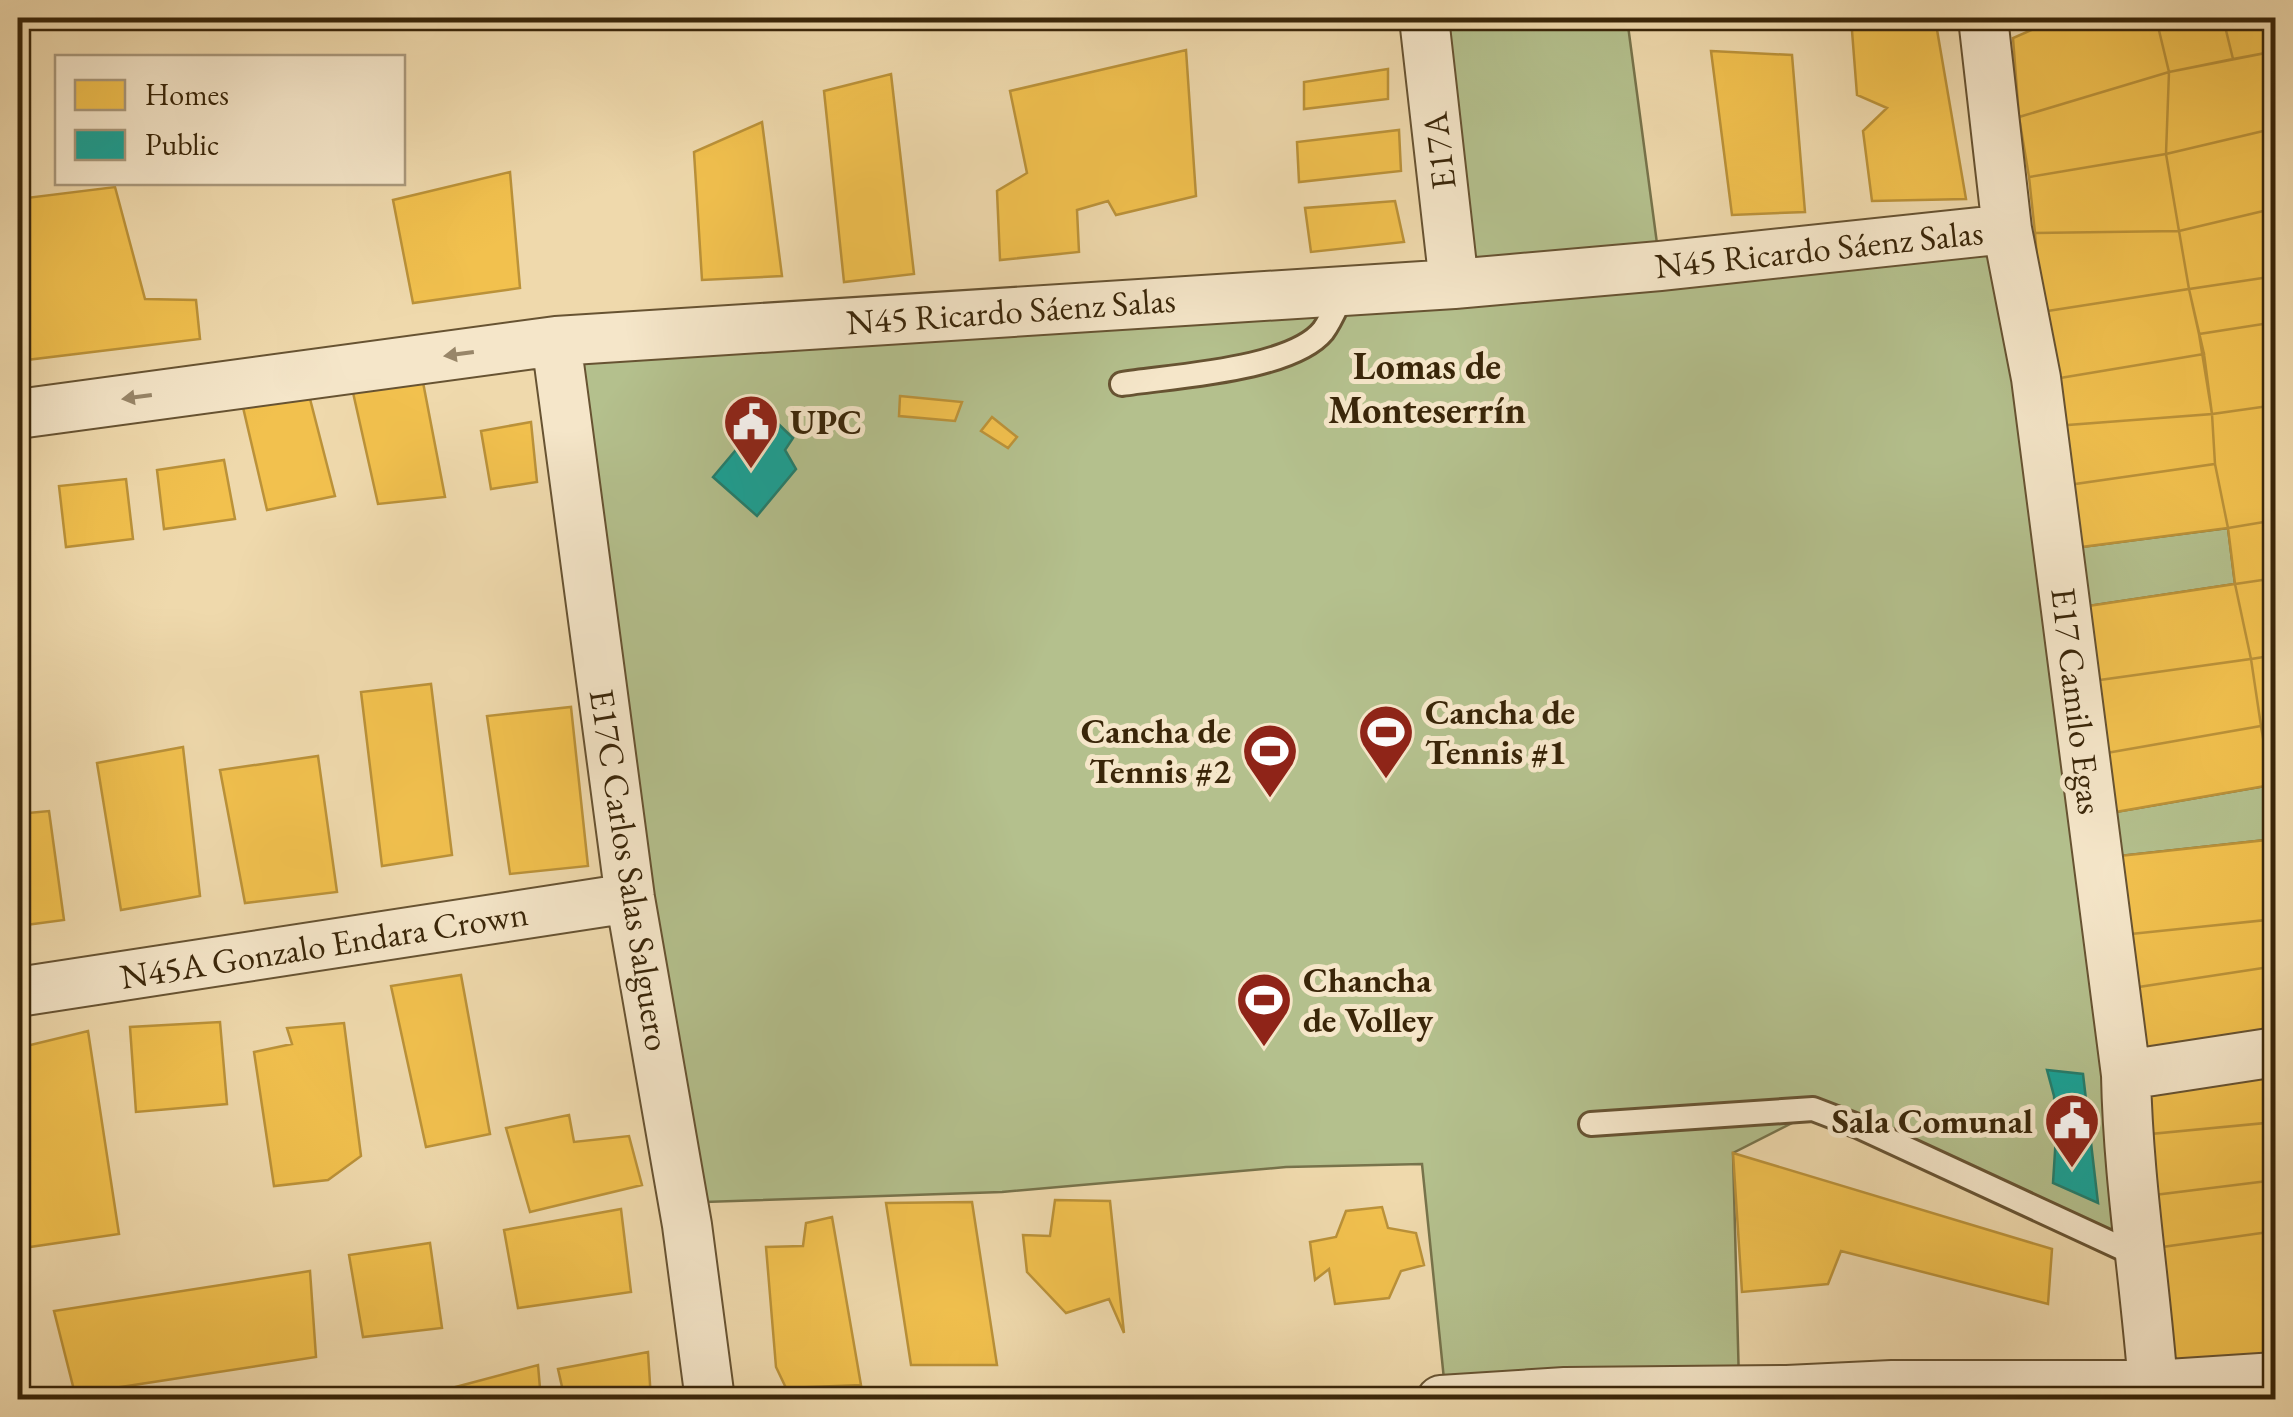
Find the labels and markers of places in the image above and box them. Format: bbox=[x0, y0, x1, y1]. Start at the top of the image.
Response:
public building icon: UPC bbox=[721, 392, 781, 471]
place label: UPC bbox=[790, 399, 862, 444]
place label: Cancha de Tennis #1 bbox=[1425, 689, 1575, 774]
sports icon: Cancha de Tennis #1 bbox=[1356, 702, 1416, 781]
place label: Cancha de Tennis #2 bbox=[1081, 708, 1231, 793]
sports icon: Cancha de Tennis #2 bbox=[1240, 721, 1300, 800]
place label: Chancha de Volley bbox=[1303, 957, 1434, 1042]
sports icon: Chancha de Volley bbox=[1234, 970, 1294, 1049]
public building icon: Sala Comunal bbox=[2042, 1091, 2102, 1170]
place label: Sala Comunal bbox=[1832, 1098, 2033, 1143]

